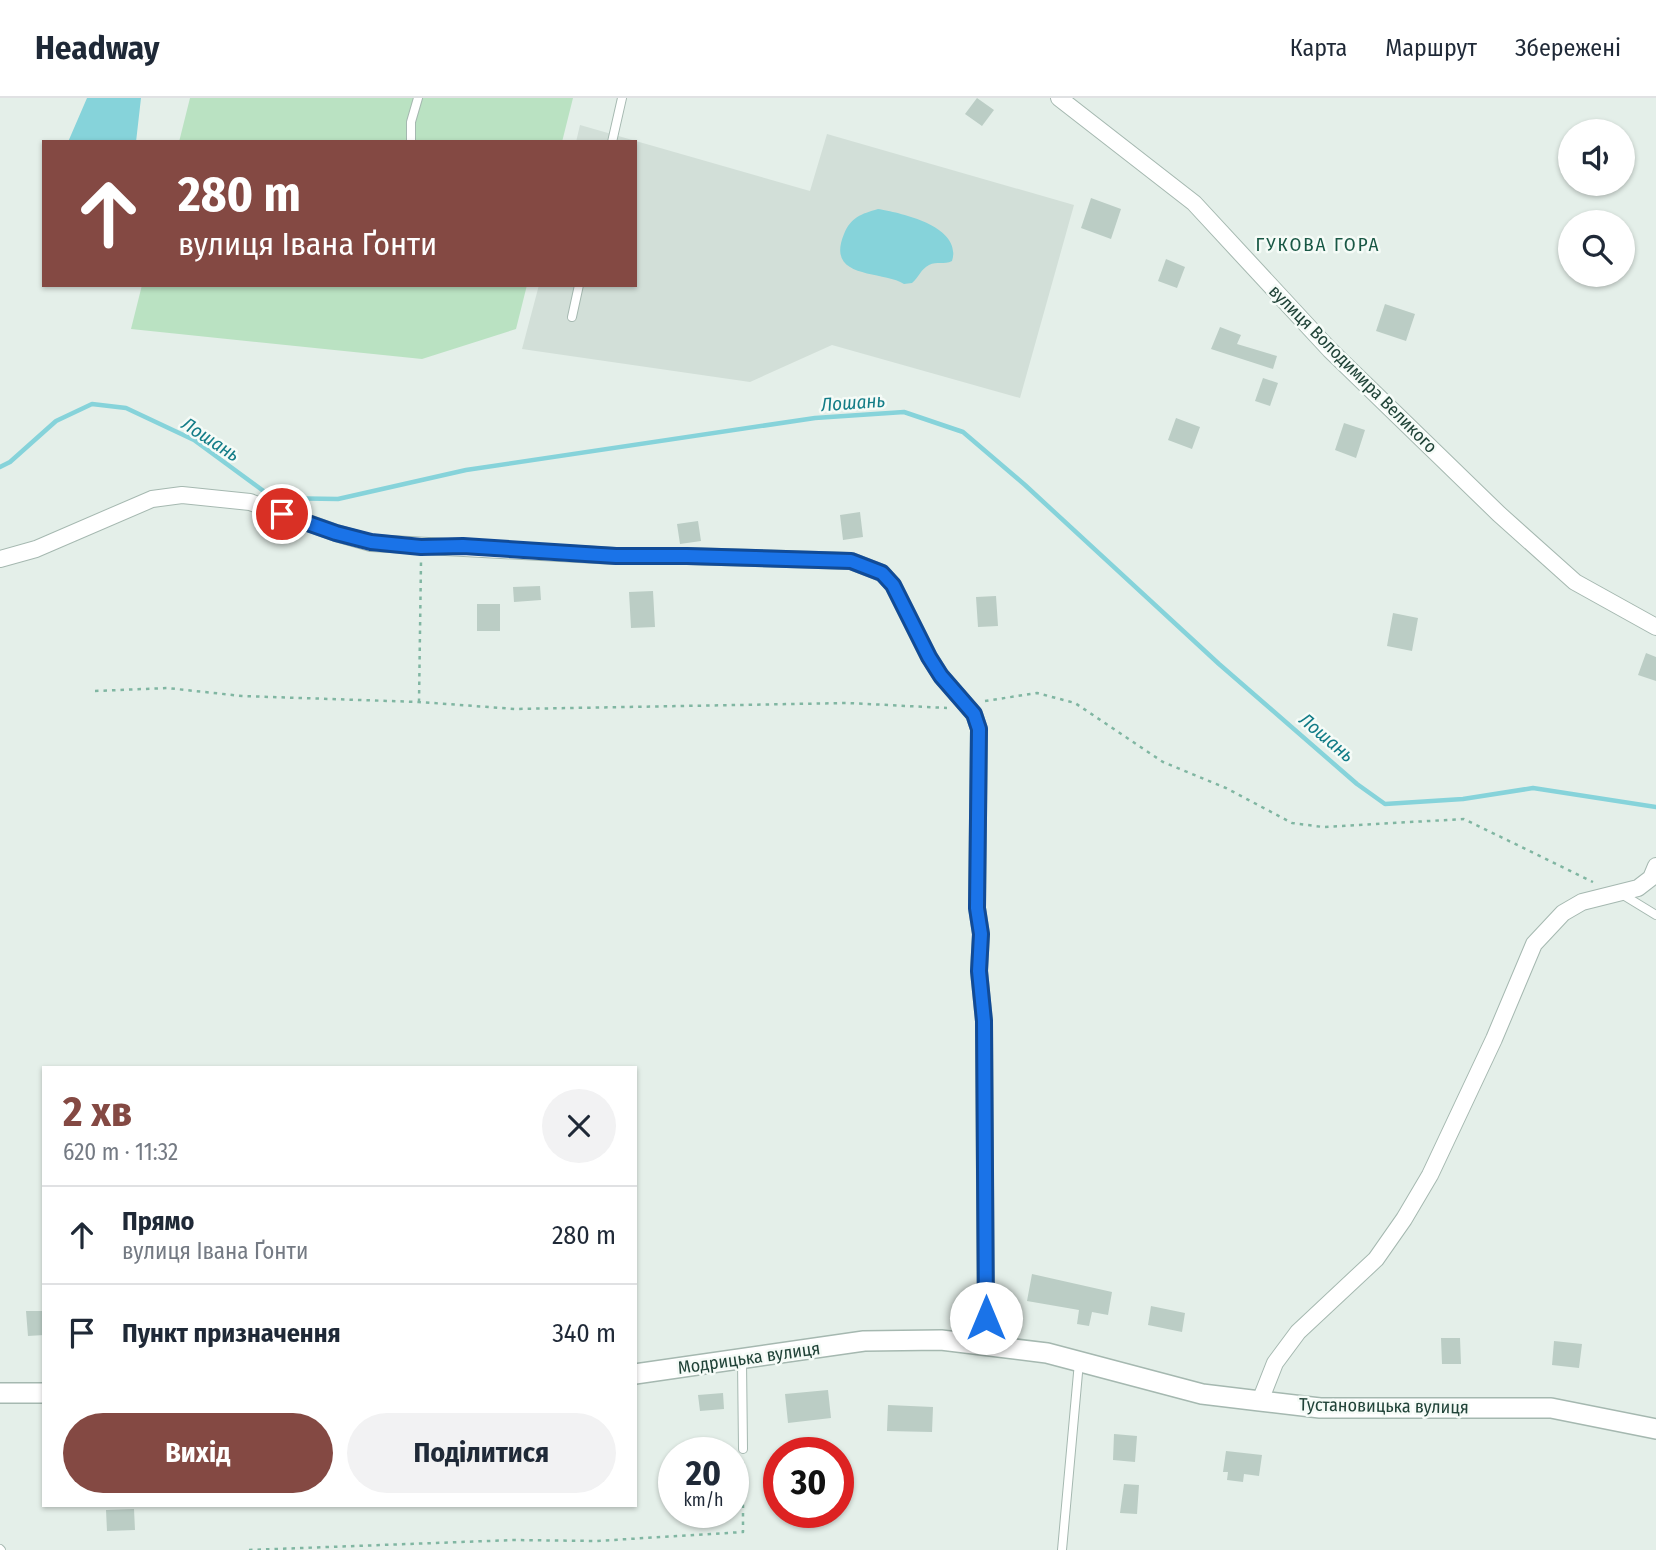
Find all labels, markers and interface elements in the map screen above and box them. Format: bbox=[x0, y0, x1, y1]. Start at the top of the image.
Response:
text: Headway bbox=[35, 28, 159, 68]
text: Карта bbox=[1290, 34, 1347, 62]
text: Маршрут bbox=[1385, 34, 1477, 62]
text: Збережені bbox=[1515, 34, 1621, 62]
map controls bbox=[1558, 119, 1635, 287]
button: sound bbox=[1558, 119, 1635, 196]
text: 280 m bbox=[178, 165, 301, 224]
icon: ahead bbox=[63, 168, 154, 259]
button: search bbox=[1558, 210, 1635, 287]
text: вулиця Івана Ґонти bbox=[178, 225, 437, 263]
district label: ГУКОВА ГОРА bbox=[1256, 233, 1380, 256]
street label: вулиця Володимира Великого bbox=[1264, 280, 1442, 458]
water label: Лошань bbox=[819, 389, 886, 416]
water label: Лошань bbox=[177, 412, 244, 467]
pin bbox=[252, 484, 312, 544]
icon: arrive bbox=[263, 495, 301, 533]
water label: Лошань bbox=[1294, 707, 1359, 767]
text: 2 хв bbox=[63, 1087, 132, 1137]
button: close bbox=[542, 1089, 616, 1163]
text: 620 m · 11:32 bbox=[63, 1138, 178, 1166]
text: Прямо bbox=[122, 1206, 194, 1237]
icon: ahead bbox=[63, 1216, 101, 1254]
text: 280 m bbox=[552, 1220, 616, 1251]
text: вулиця Івана Ґонти bbox=[122, 1237, 308, 1265]
position arrow bbox=[949, 1281, 1023, 1355]
icon: arrive bbox=[63, 1314, 101, 1352]
text: Пункт призначення bbox=[122, 1318, 341, 1349]
text: 340 m bbox=[552, 1318, 616, 1349]
street label: Модрицька вулиця bbox=[676, 1337, 822, 1379]
street label: Тустановицька вулиця bbox=[1299, 1394, 1469, 1418]
button: Вихід bbox=[63, 1413, 333, 1493]
button: Поділитися bbox=[347, 1413, 616, 1493]
speed limit sign: 30 bbox=[763, 1437, 854, 1528]
text: 20 bbox=[686, 1452, 721, 1494]
text: km/h bbox=[683, 1489, 724, 1511]

